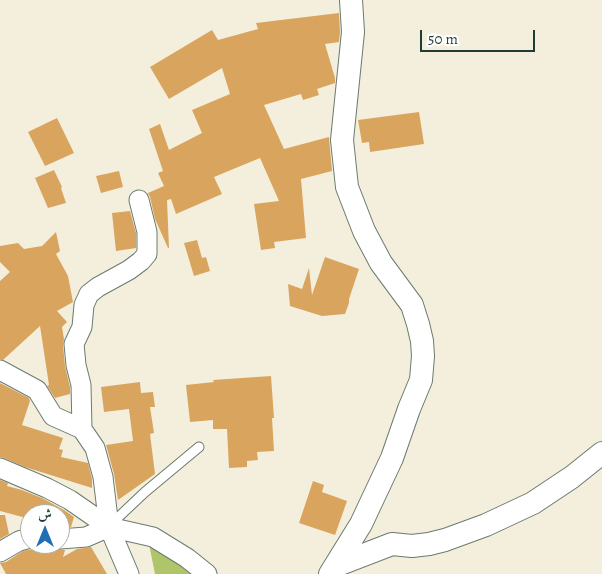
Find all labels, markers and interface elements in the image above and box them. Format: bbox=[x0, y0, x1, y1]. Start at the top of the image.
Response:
scale bar bbox=[422, 20, 537, 52]
text: 50 m bbox=[428, 29, 458, 49]
north arrow bbox=[20, 504, 70, 554]
text: ش bbox=[38, 505, 52, 524]

